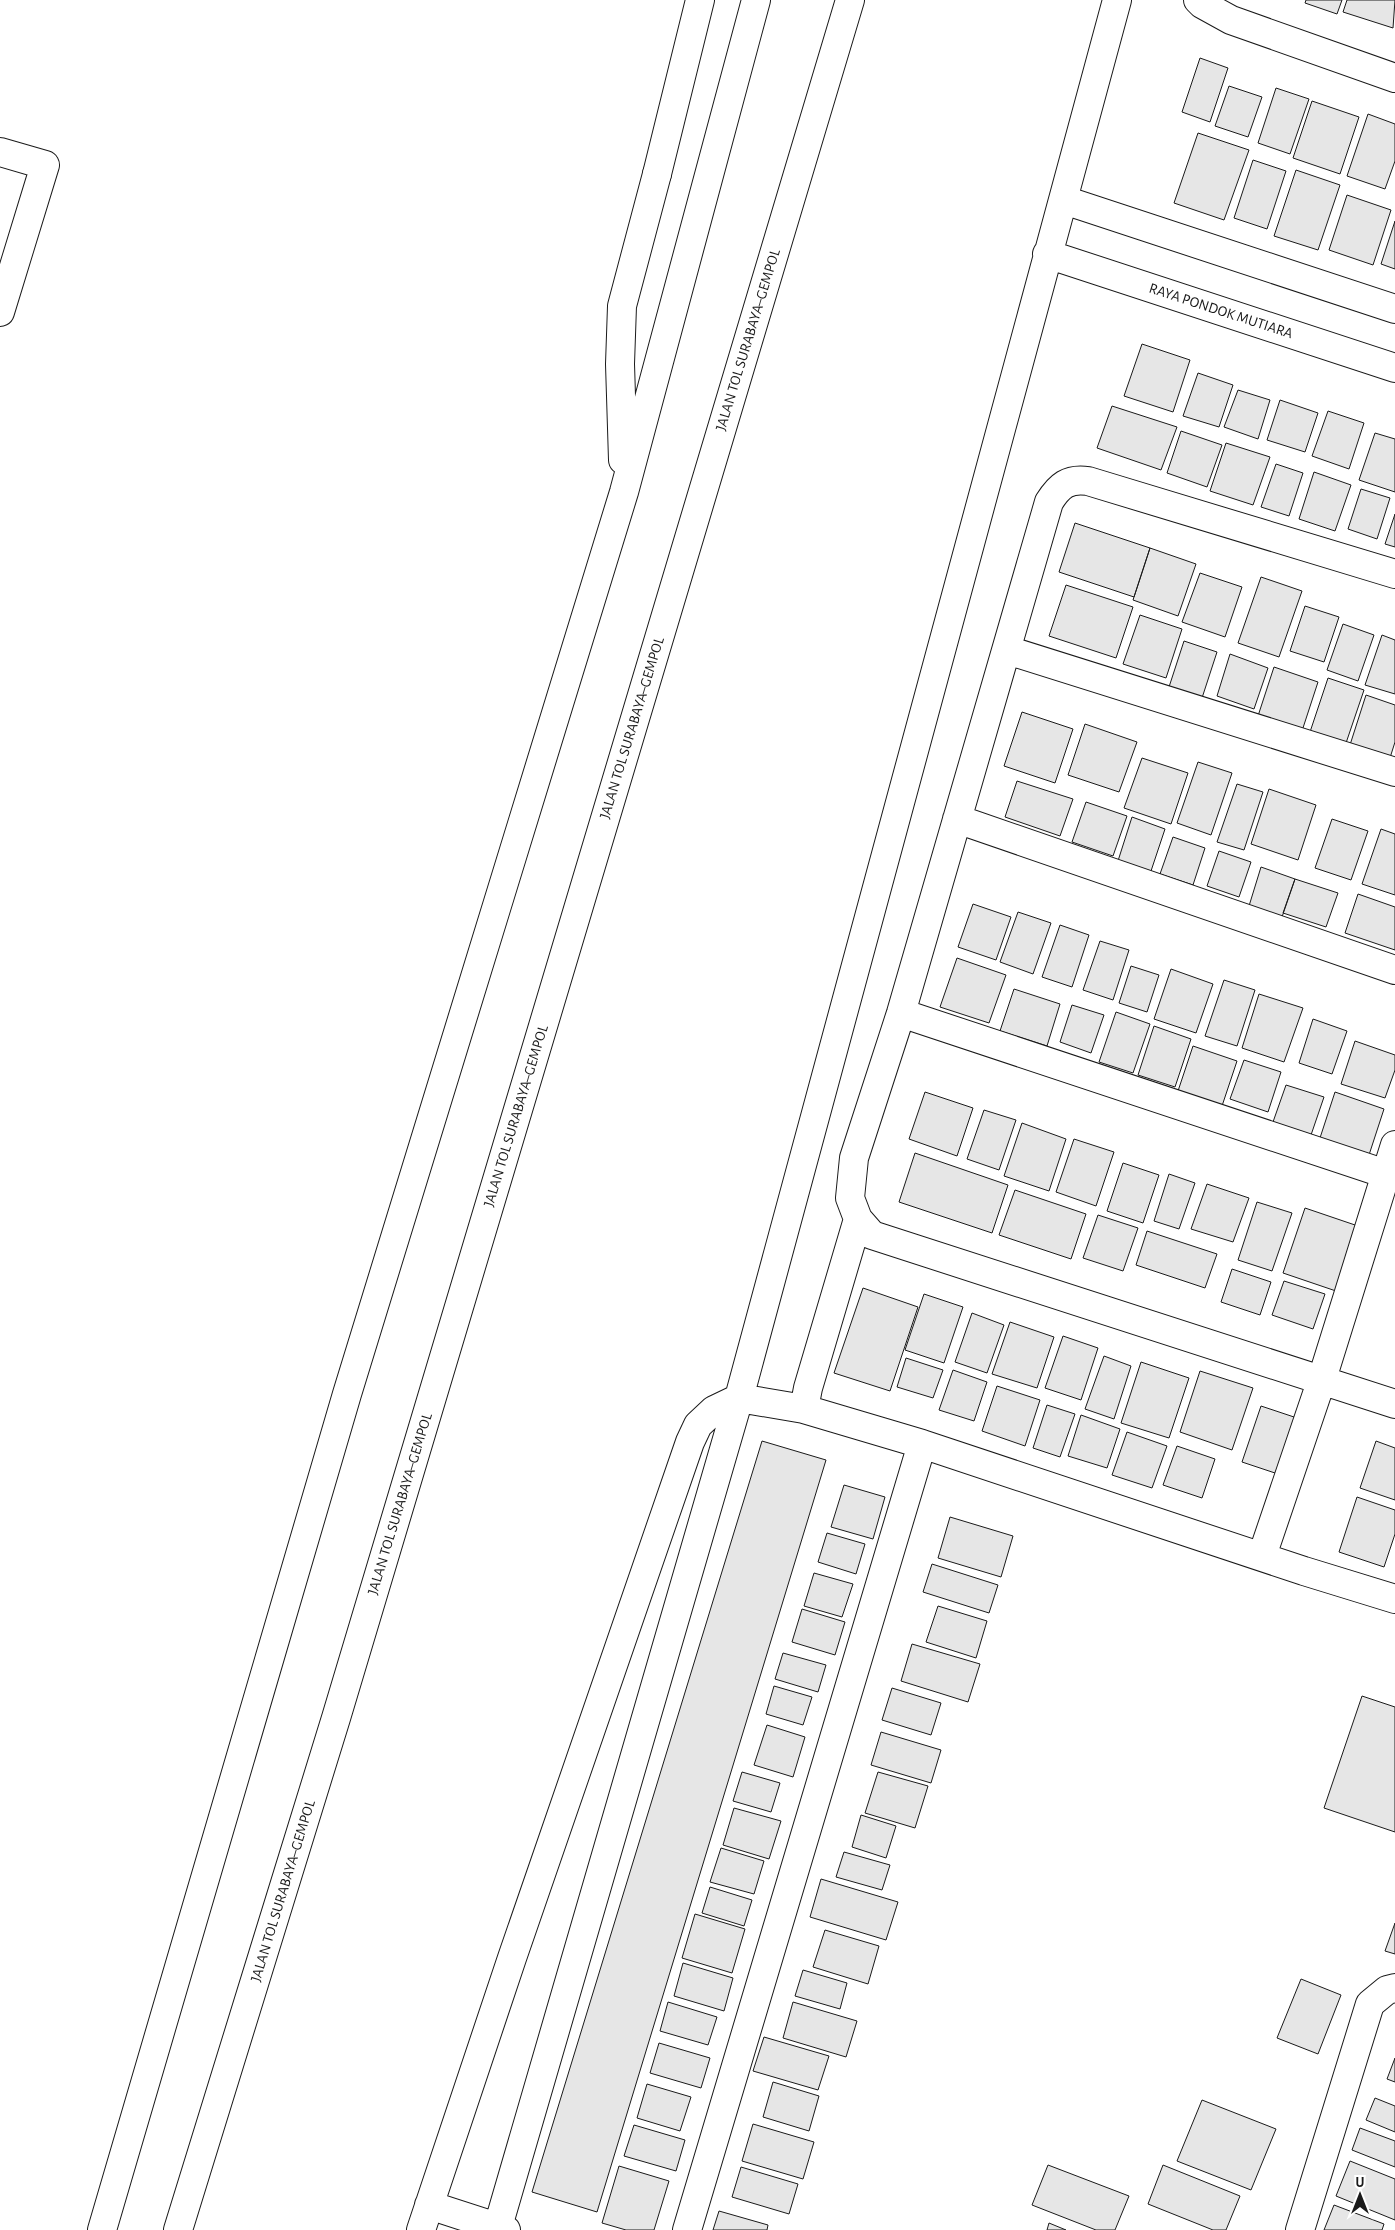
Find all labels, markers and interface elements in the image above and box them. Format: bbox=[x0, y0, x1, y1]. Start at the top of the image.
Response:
street label: JALAN TOL SURABAYA–GEMPOL bbox=[713, 247, 783, 433]
street label: RAYA PONDOK MUTIARA bbox=[1147, 281, 1295, 341]
street label: JALAN TOL SURABAYA–GEMPOL bbox=[597, 635, 667, 821]
street label: JALAN TOL SURABAYA–GEMPOL bbox=[481, 1023, 551, 1209]
street label: JALAN TOL SURABAYA–GEMPOL bbox=[365, 1411, 435, 1597]
street label: JALAN TOL SURABAYA–GEMPOL bbox=[248, 1798, 318, 1984]
north arrow bbox=[1335, 2170, 1385, 2220]
text: U bbox=[1356, 2176, 1365, 2190]

